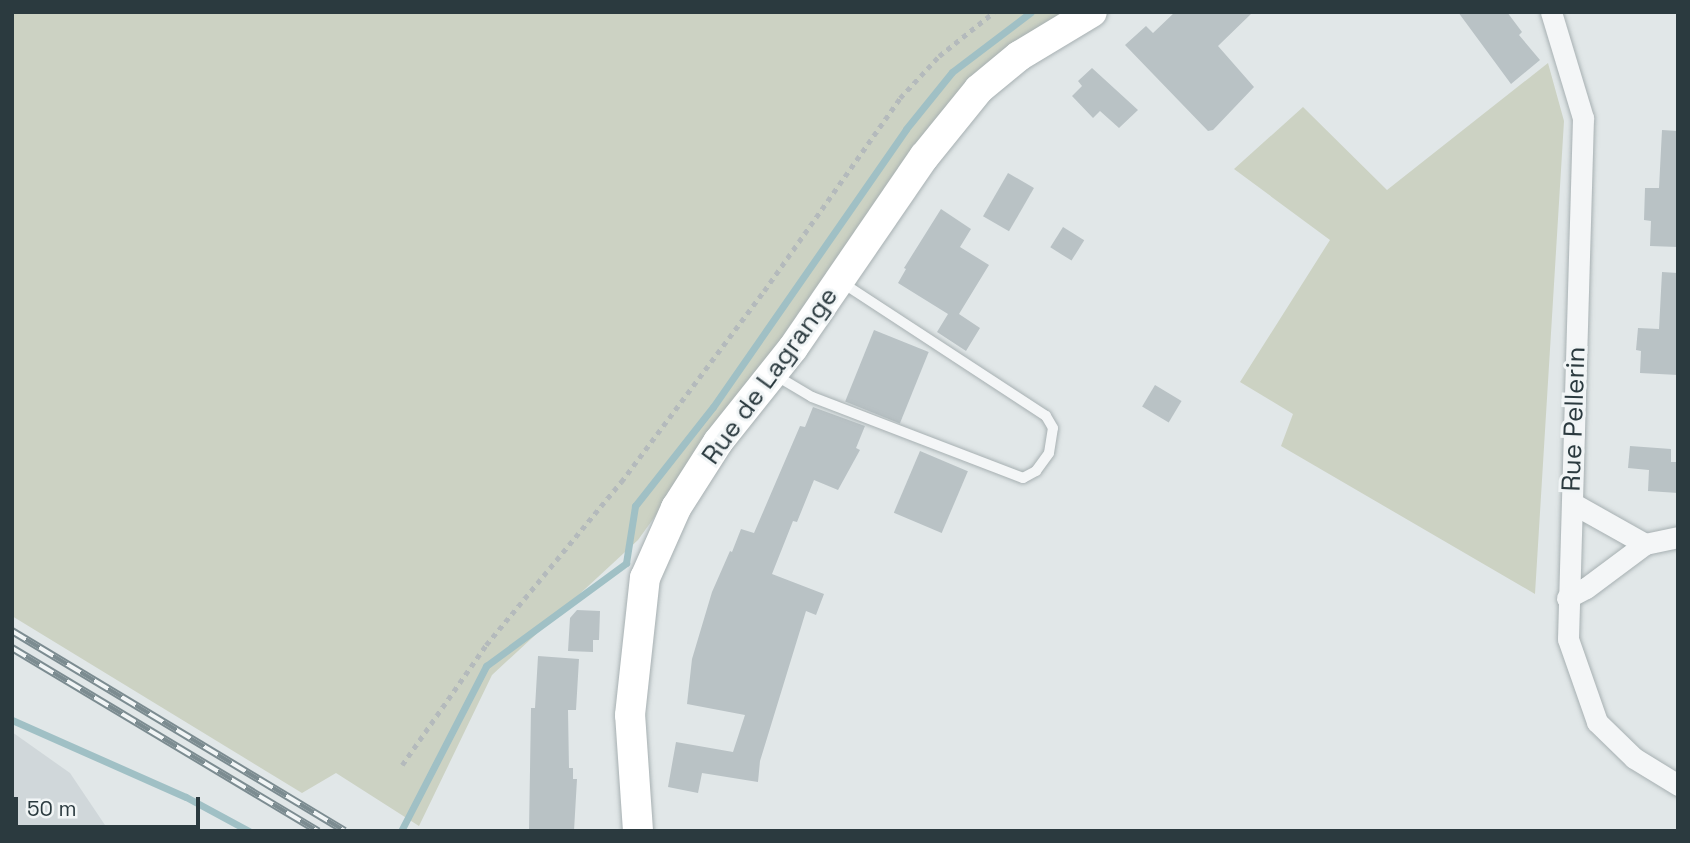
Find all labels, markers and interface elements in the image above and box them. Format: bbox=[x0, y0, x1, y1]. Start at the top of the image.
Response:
street label: Rue de Lagrange bbox=[695, 281, 845, 471]
street label: Rue Pellerin bbox=[1556, 346, 1592, 492]
scale bar bbox=[18, 784, 203, 828]
text: 50 m bbox=[27, 795, 77, 822]

